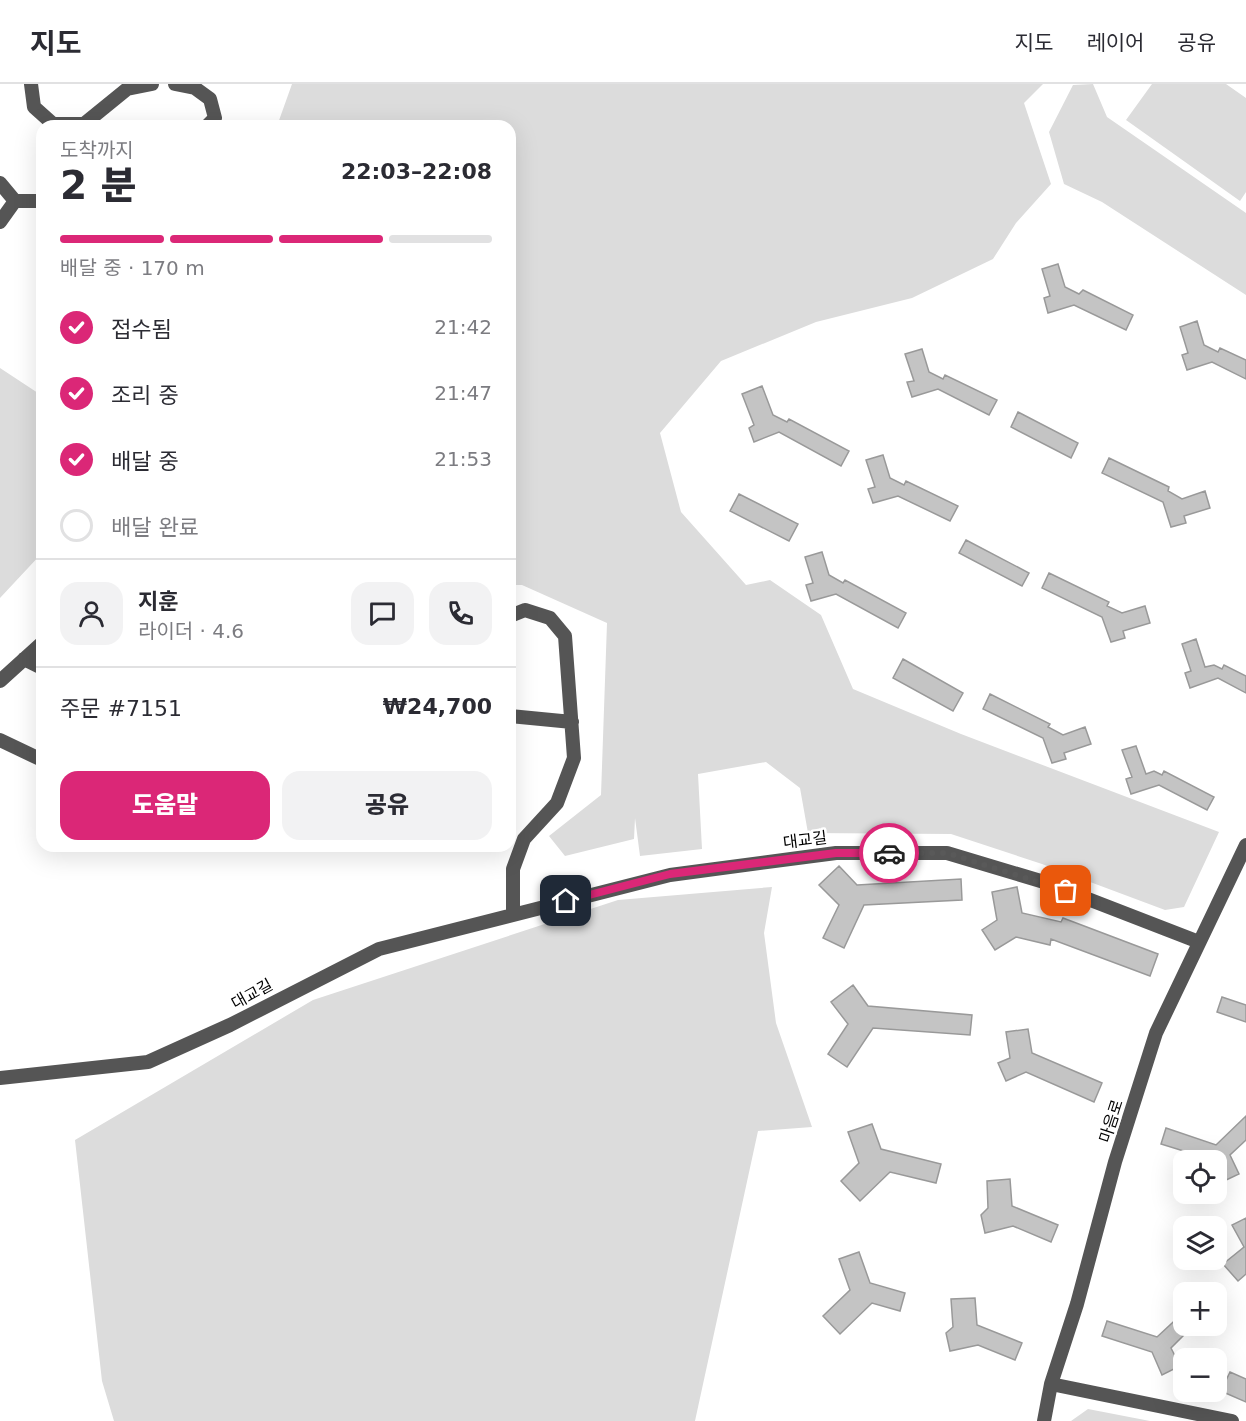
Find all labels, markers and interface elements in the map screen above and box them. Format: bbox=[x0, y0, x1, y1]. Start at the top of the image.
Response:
text: 지도 bbox=[30, 27, 82, 60]
text: 지도 bbox=[1015, 31, 1053, 55]
text: 레이어 bbox=[1086, 31, 1144, 55]
text: 공유 bbox=[1177, 31, 1216, 55]
text: 도착까지 bbox=[60, 138, 134, 162]
text: 22:03–22:08 bbox=[341, 159, 492, 184]
text: 2 분 bbox=[60, 163, 137, 208]
text: 배달 중 · 170 m bbox=[60, 256, 205, 280]
icon: check bbox=[60, 311, 93, 344]
text: 21:42 bbox=[434, 315, 492, 339]
text: 접수됨 bbox=[111, 317, 172, 342]
icon: check bbox=[60, 377, 93, 410]
text: 21:47 bbox=[434, 381, 492, 405]
text: 조리 중 bbox=[111, 383, 179, 408]
icon: check bbox=[60, 443, 93, 476]
text: 21:53 bbox=[434, 447, 492, 471]
text: 배달 중 bbox=[111, 449, 179, 474]
text: 배달 완료 bbox=[111, 515, 199, 540]
button: person bbox=[60, 582, 123, 645]
button: chat bbox=[351, 582, 414, 645]
button: phone bbox=[429, 582, 492, 645]
text: 지훈 bbox=[138, 589, 178, 614]
text: 라이더 · 4.6 bbox=[138, 619, 244, 643]
text: ₩24,700 bbox=[383, 694, 492, 719]
text: 주문 #7151 bbox=[60, 696, 182, 721]
button: 도움말 bbox=[60, 771, 270, 840]
button: 공유 bbox=[282, 771, 492, 840]
courier bbox=[859, 823, 919, 883]
street label: 대교길 bbox=[782, 828, 828, 852]
icon: car bbox=[873, 837, 906, 870]
pin bbox=[1040, 865, 1091, 916]
icon: bag bbox=[1049, 874, 1082, 907]
pin bbox=[540, 875, 591, 926]
icon: home bbox=[549, 884, 582, 917]
street label: 대교길 bbox=[228, 975, 276, 1013]
street label: 마음로 bbox=[1095, 1097, 1127, 1145]
map controls bbox=[1173, 1150, 1227, 1402]
button: locate bbox=[1173, 1150, 1227, 1204]
button: layers bbox=[1173, 1216, 1227, 1270]
button: + bbox=[1173, 1282, 1227, 1336]
button: − bbox=[1173, 1348, 1227, 1402]

